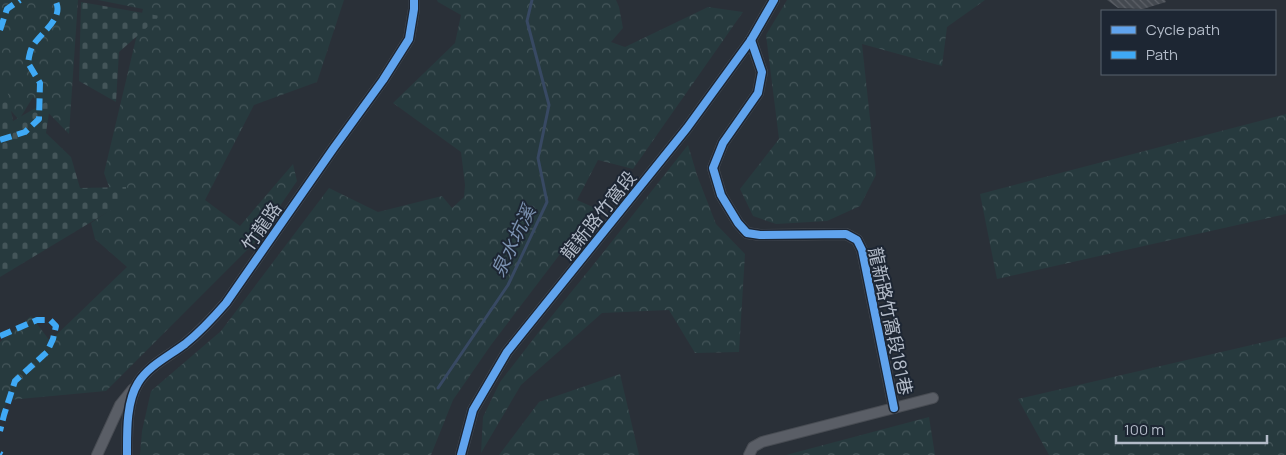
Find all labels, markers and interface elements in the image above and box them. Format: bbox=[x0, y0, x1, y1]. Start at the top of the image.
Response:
legend bbox=[1101, 10, 1276, 75]
text: Cycle path bbox=[1146, 19, 1220, 40]
text: Path bbox=[1146, 44, 1178, 65]
street label: 龍新路竹窩段 bbox=[555, 165, 641, 265]
street label: 竹龍路 bbox=[236, 197, 286, 255]
water label: 泉水坑溪 bbox=[485, 198, 543, 281]
street label: 龍新路竹窩段181巷 bbox=[864, 245, 918, 397]
scale bar bbox=[1116, 412, 1267, 444]
text: 100 m bbox=[1124, 419, 1164, 440]

